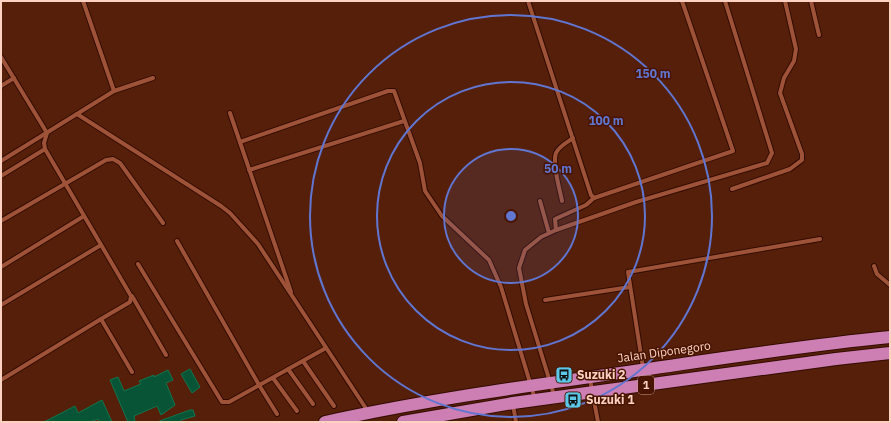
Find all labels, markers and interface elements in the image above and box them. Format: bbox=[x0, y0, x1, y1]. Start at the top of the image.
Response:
text: 150 m bbox=[635, 66, 671, 81]
text: 100 m bbox=[588, 113, 624, 128]
text: 50 m bbox=[544, 161, 572, 176]
centre of rings bbox=[504, 209, 518, 223]
street label: Jalan Diponegoro bbox=[616, 337, 712, 365]
bus stop icon: Suzuki 2 bbox=[554, 365, 574, 385]
place label: Suzuki 2 bbox=[577, 367, 625, 382]
road number: 1 bbox=[638, 376, 654, 394]
bus stop icon: Suzuki 1 bbox=[563, 390, 583, 410]
place label: Suzuki 1 bbox=[586, 392, 634, 407]

